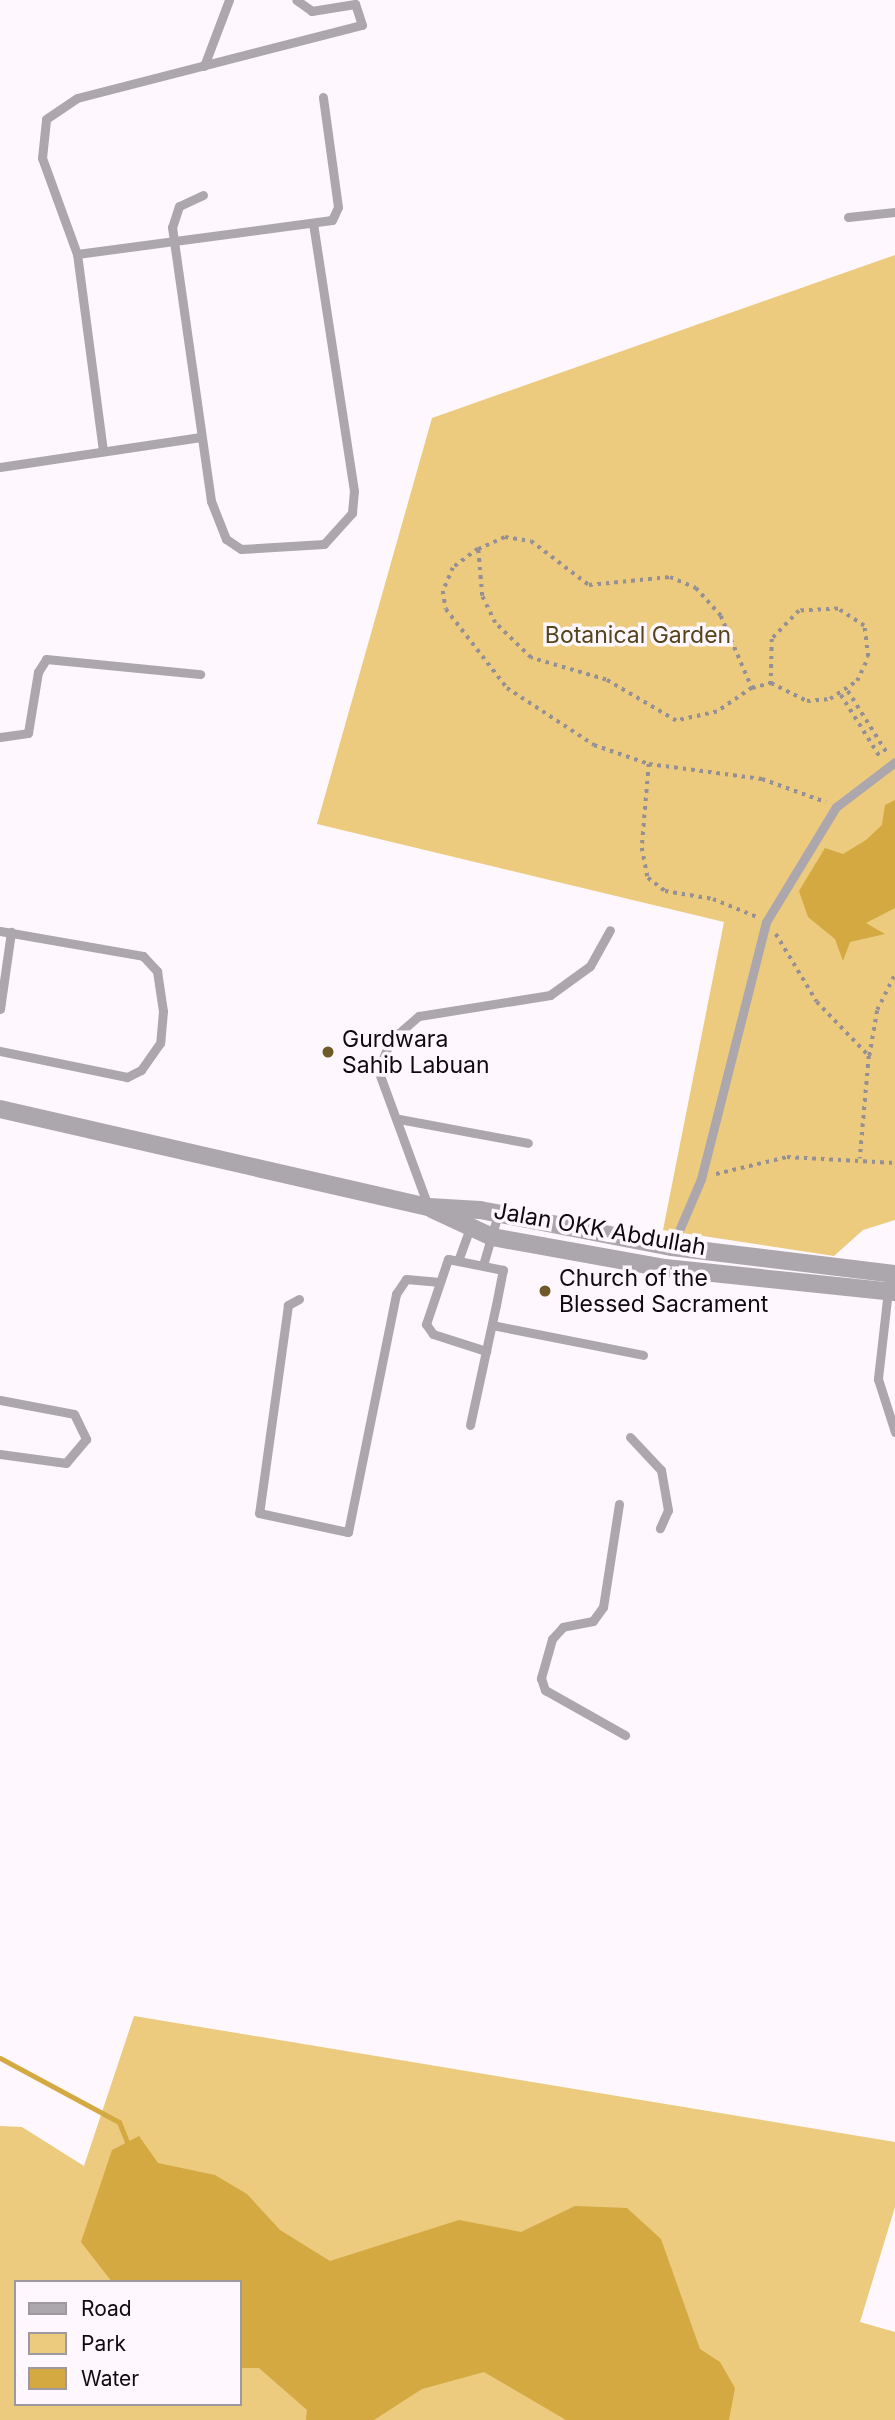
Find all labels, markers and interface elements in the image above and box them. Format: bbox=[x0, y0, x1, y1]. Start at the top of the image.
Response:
park label: Botanical Garden bbox=[545, 621, 731, 649]
place label: Gurdwara Sahib Labuan bbox=[342, 1025, 490, 1079]
marker: Gurdwara Sahib Labuan bbox=[320, 1044, 336, 1060]
street label: Jalan OKK Abdullah bbox=[492, 1197, 708, 1261]
place label: Church of the Blessed Sacrament bbox=[559, 1264, 768, 1318]
marker: Church of the Blessed Sacrament bbox=[537, 1283, 553, 1299]
legend bbox=[14, 2280, 242, 2406]
text: Road bbox=[81, 2296, 132, 2321]
text: Park bbox=[81, 2331, 126, 2356]
text: Water bbox=[81, 2366, 139, 2391]

